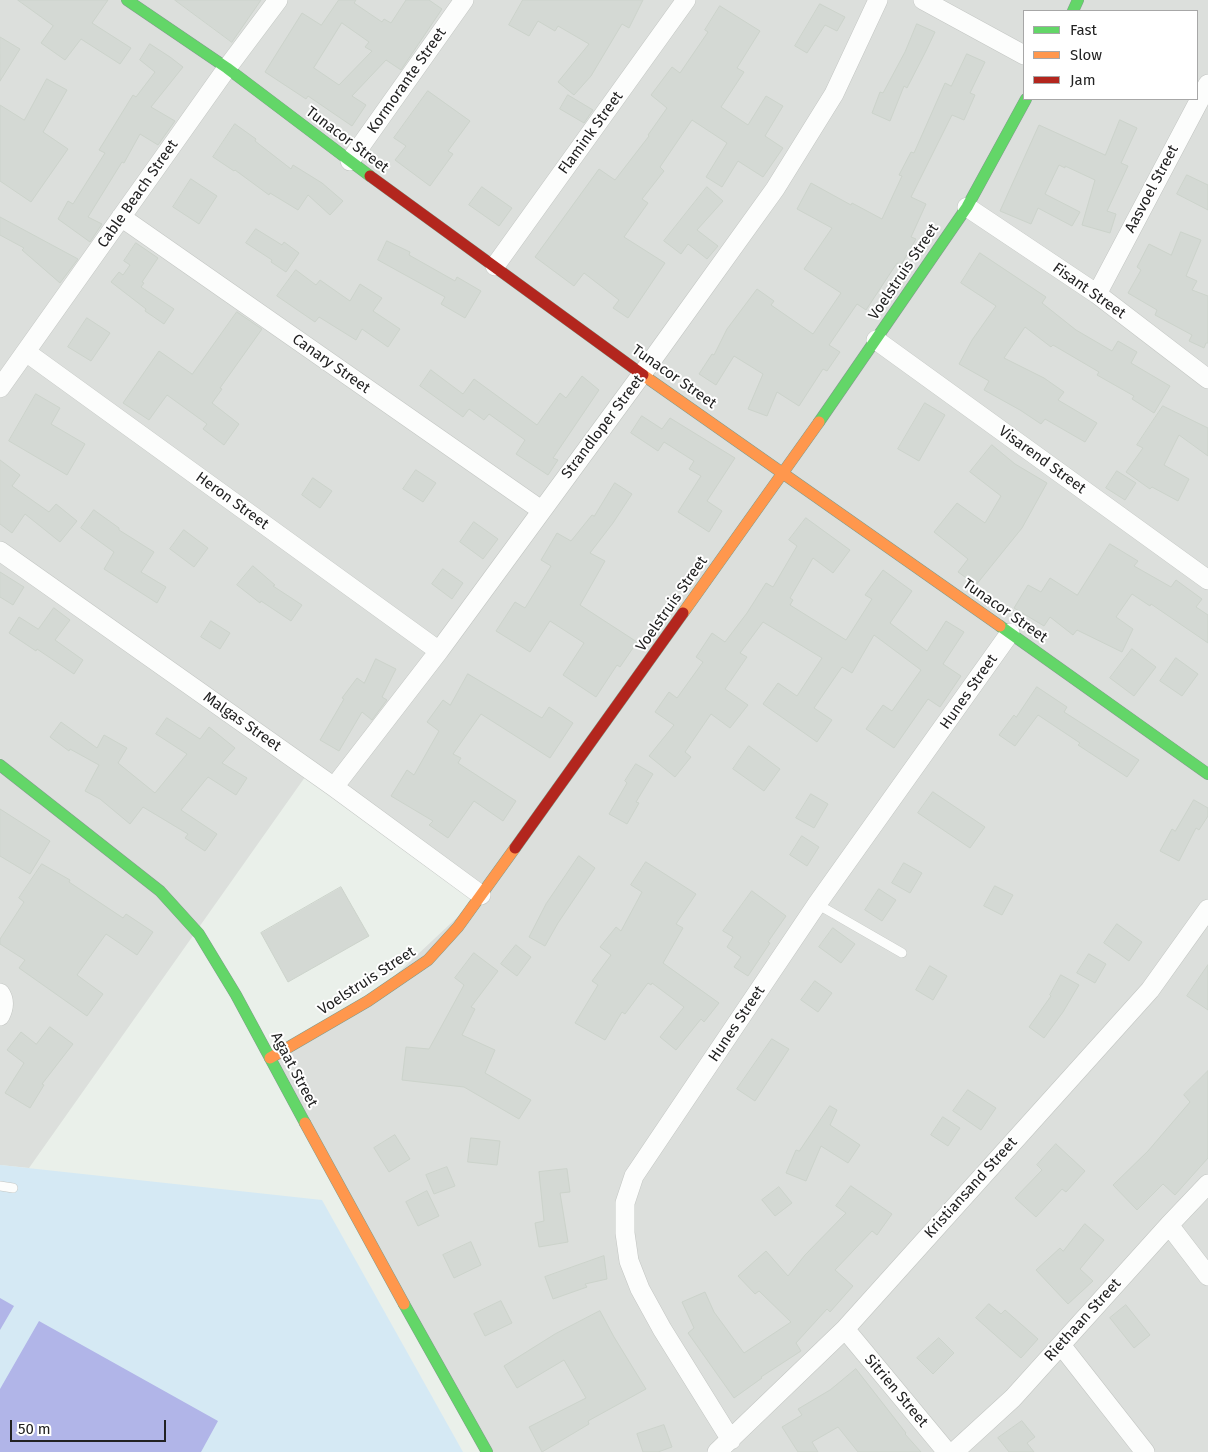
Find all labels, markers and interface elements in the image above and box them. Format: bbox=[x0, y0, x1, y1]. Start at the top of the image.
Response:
legend bbox=[1023, 10, 1198, 100]
text: Fast bbox=[1070, 21, 1097, 39]
street label: Kormorante Street bbox=[364, 25, 450, 137]
text: Slow bbox=[1070, 46, 1102, 64]
text: Jam bbox=[1070, 71, 1096, 89]
street label: Flamink Street bbox=[555, 88, 627, 178]
street label: Tunacor Street bbox=[302, 103, 392, 177]
street label: Cable Beach Street bbox=[94, 137, 182, 251]
street label: Aasvoel Street bbox=[1121, 142, 1183, 236]
street label: Voelstruis Street bbox=[865, 220, 943, 324]
street label: Fisant Street bbox=[1049, 259, 1129, 323]
street label: Canary Street bbox=[288, 330, 374, 398]
street label: Tunacor Street bbox=[628, 341, 720, 413]
street label: Strandloper Street bbox=[558, 372, 648, 482]
street label: Visarend Street bbox=[995, 422, 1089, 498]
street label: Heron Street bbox=[192, 468, 272, 534]
street label: Voelstruis Street bbox=[632, 553, 712, 655]
street label: Tunacor Street bbox=[959, 575, 1051, 647]
street label: Hunes Street bbox=[937, 651, 1001, 733]
street label: Malgas Street bbox=[199, 688, 285, 756]
street label: Voelstruis Street bbox=[315, 943, 419, 1019]
street label: Hunes Street bbox=[705, 983, 769, 1065]
street label: Agaat Street bbox=[267, 1029, 321, 1111]
street label: Kristiansand Street bbox=[921, 1134, 1021, 1242]
street label: Riethaan Street bbox=[1041, 1275, 1125, 1365]
street label: Sitrien Street bbox=[860, 1351, 932, 1431]
scale bar bbox=[12, 1410, 169, 1442]
text: 50 m bbox=[18, 1420, 51, 1438]

